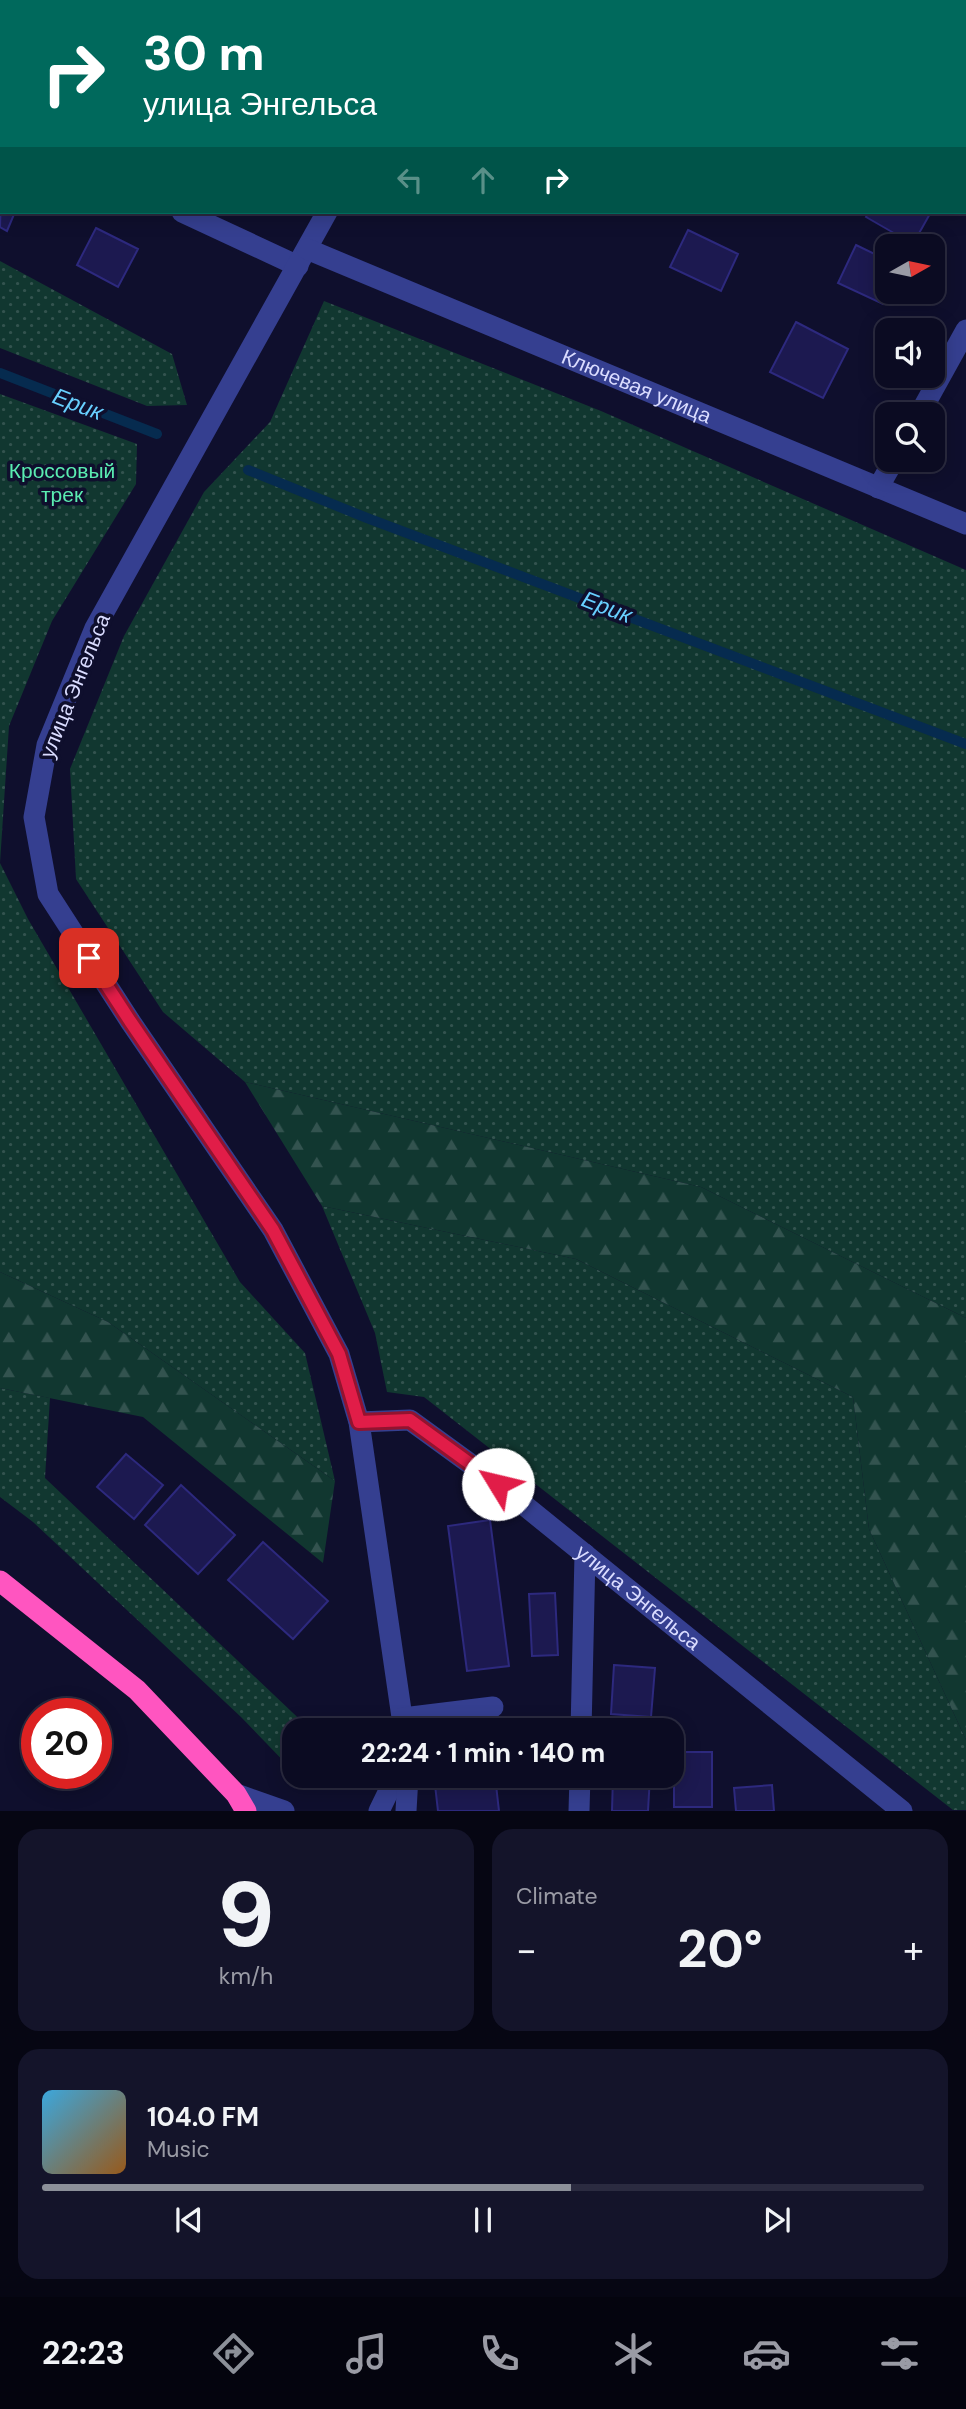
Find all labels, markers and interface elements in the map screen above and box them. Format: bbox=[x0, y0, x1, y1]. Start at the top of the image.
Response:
text: 30 m bbox=[143, 21, 265, 85]
icon: right bbox=[28, 28, 119, 119]
text: улица Энгельса bbox=[143, 83, 377, 125]
icon: left bbox=[391, 161, 429, 199]
icon: ahead bbox=[464, 161, 502, 199]
icon: right bbox=[537, 161, 575, 199]
north arrow bbox=[875, 234, 945, 304]
map controls bbox=[875, 234, 945, 472]
button: sound bbox=[875, 318, 945, 388]
street label: Ключевая улица bbox=[557, 343, 716, 430]
water label: Ерик bbox=[48, 381, 109, 428]
button: search bbox=[875, 402, 945, 472]
park label: Кроссовый трек bbox=[9, 457, 115, 509]
water label: Ерик bbox=[577, 584, 638, 631]
street label: улица Энгельса bbox=[33, 609, 117, 762]
pin bbox=[59, 928, 119, 988]
icon: arrive bbox=[70, 939, 108, 977]
position arrow bbox=[461, 1447, 535, 1521]
street label: улица Энгельса bbox=[570, 1538, 707, 1657]
speed limit sign: 20 bbox=[21, 1698, 112, 1789]
text: 22:24 · 1 min · 140 m bbox=[361, 1736, 605, 1770]
text: 9 bbox=[217, 1856, 275, 1974]
text: Climate bbox=[516, 1881, 598, 1911]
text: 20° bbox=[677, 1915, 763, 1983]
text: − bbox=[516, 1925, 537, 1975]
text: + bbox=[903, 1925, 924, 1975]
text: km/h bbox=[219, 1961, 273, 1991]
text: 104.0 FM bbox=[147, 2100, 259, 2134]
text: Music bbox=[147, 2134, 210, 2164]
icon: previous bbox=[170, 2201, 208, 2239]
icon: pause bbox=[464, 2201, 502, 2239]
icon: next bbox=[758, 2201, 796, 2239]
icon: directions bbox=[209, 2329, 258, 2378]
icon: music bbox=[342, 2329, 391, 2378]
icon: phone bbox=[475, 2329, 524, 2378]
icon: climate bbox=[609, 2329, 658, 2378]
icon: car bbox=[742, 2329, 791, 2378]
icon: filters bbox=[875, 2329, 924, 2378]
text: 22:23 bbox=[42, 2332, 125, 2374]

